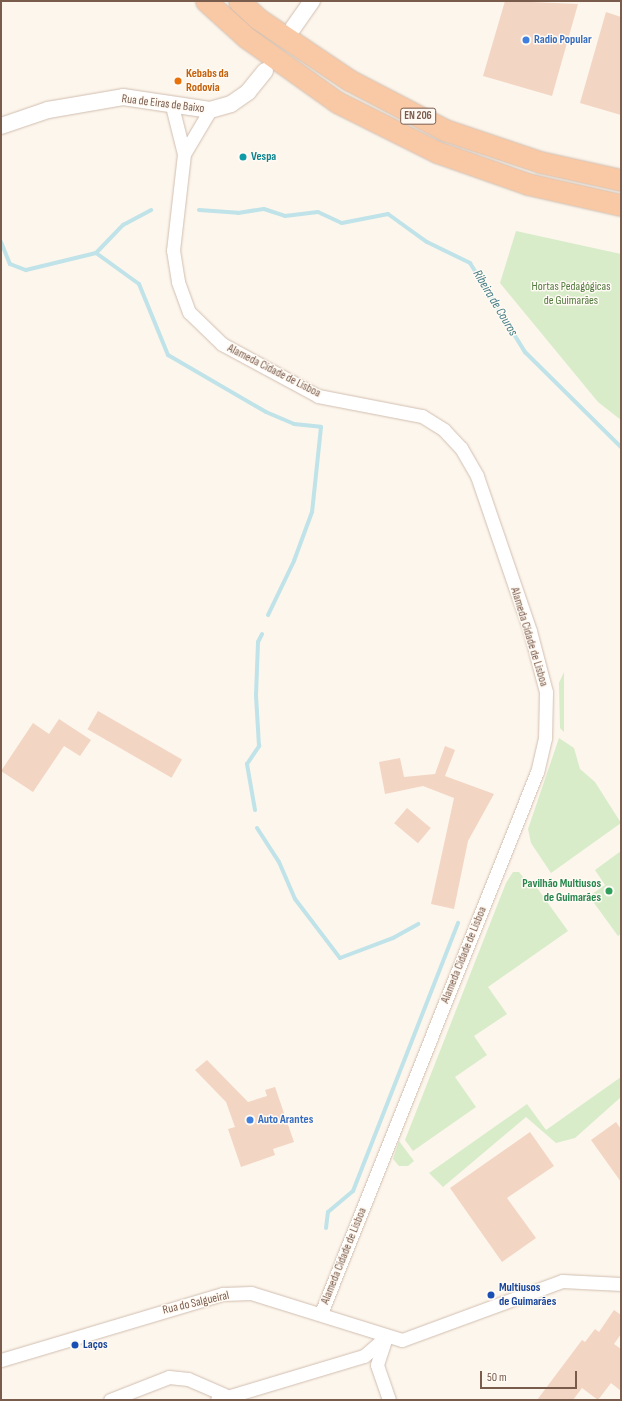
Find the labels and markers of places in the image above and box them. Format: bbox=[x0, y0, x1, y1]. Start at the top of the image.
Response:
place label: Radio Popular bbox=[534, 33, 592, 47]
marker: Radio Popular bbox=[521, 35, 531, 45]
place label: Kebabs da Rodovia bbox=[186, 67, 229, 95]
marker: Kebabs da Rodovia bbox=[173, 76, 183, 86]
place label: Vespa bbox=[251, 150, 276, 164]
marker: Vespa bbox=[238, 152, 248, 162]
place label: Pavilhão Multiusos de Guimarães bbox=[522, 877, 601, 905]
marker: Pavilhão Multiusos de Guimarães bbox=[604, 886, 614, 896]
place label: Auto Arantes bbox=[258, 1113, 313, 1127]
marker: Auto Arantes bbox=[245, 1115, 255, 1125]
place label: Multiusos de Guimarães bbox=[499, 1281, 556, 1309]
marker: Multiusos de Guimarães bbox=[486, 1290, 496, 1300]
place label: Laços bbox=[83, 1338, 108, 1352]
marker: Laços bbox=[70, 1340, 80, 1350]

